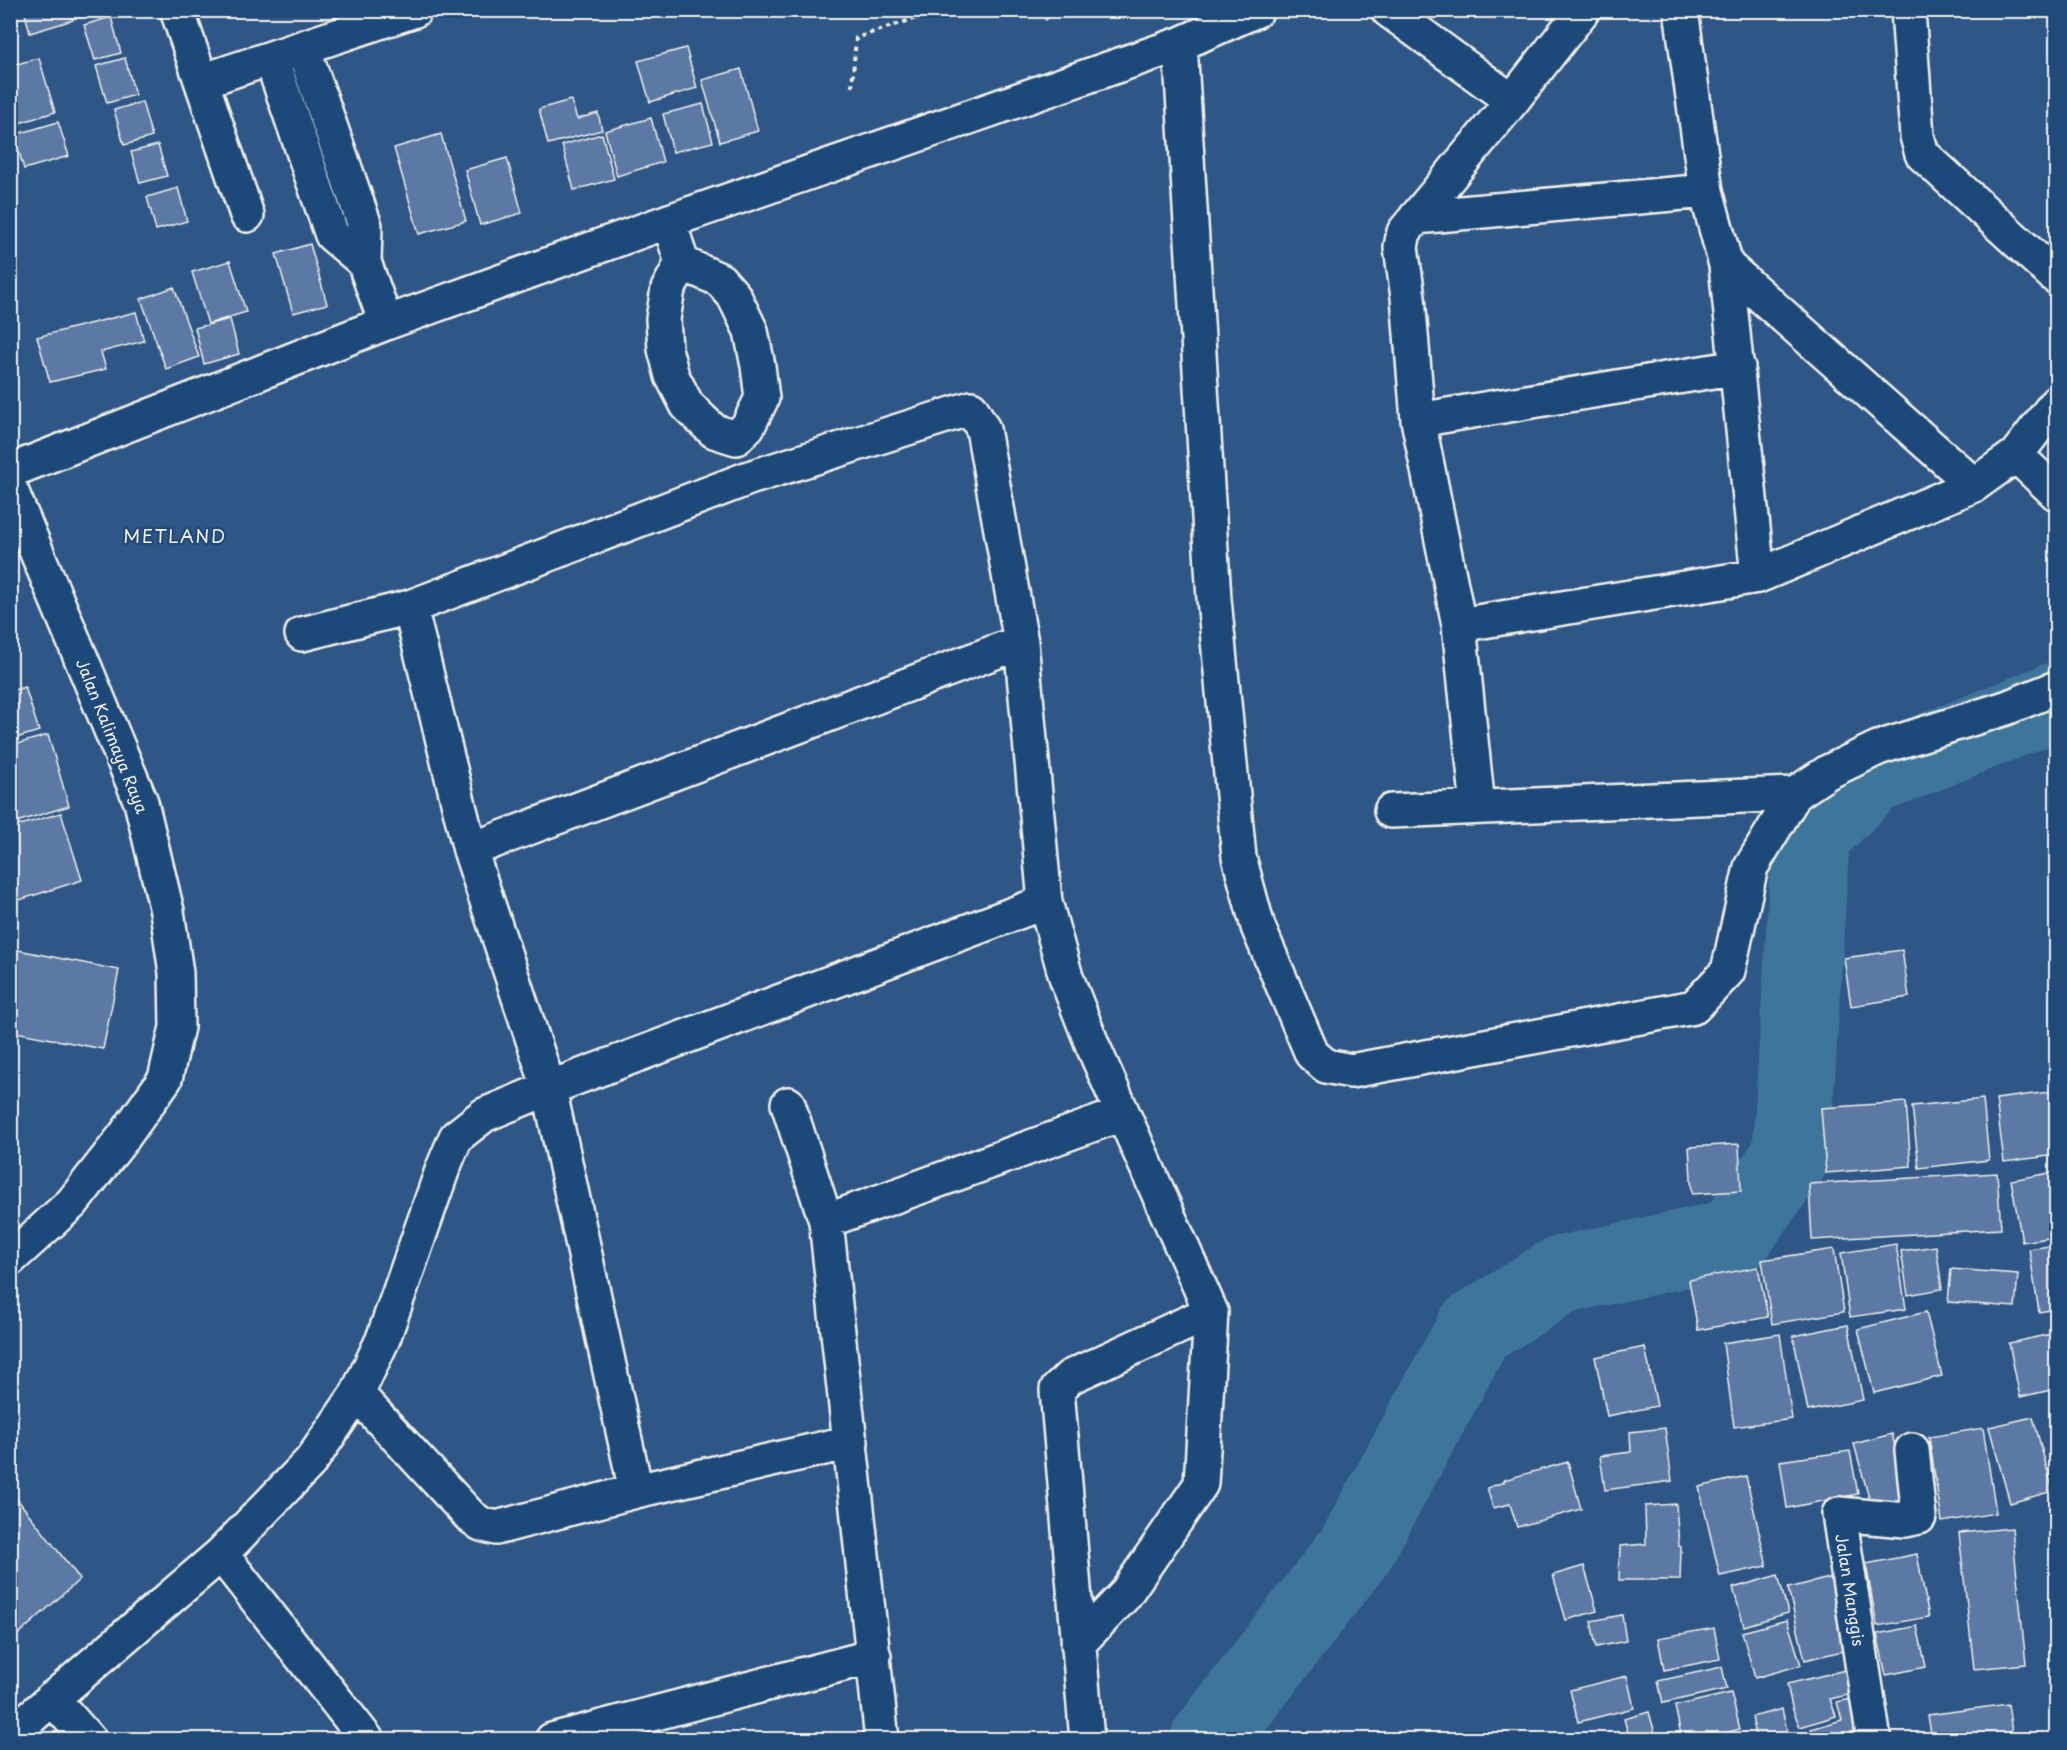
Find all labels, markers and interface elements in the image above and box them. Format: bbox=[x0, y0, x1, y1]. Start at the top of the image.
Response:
district label: METLAND bbox=[123, 522, 227, 549]
street label: Jalan Kalimaya Raya bbox=[71, 655, 155, 817]
street label: Jalan Manggis bbox=[1830, 1532, 1872, 1648]

